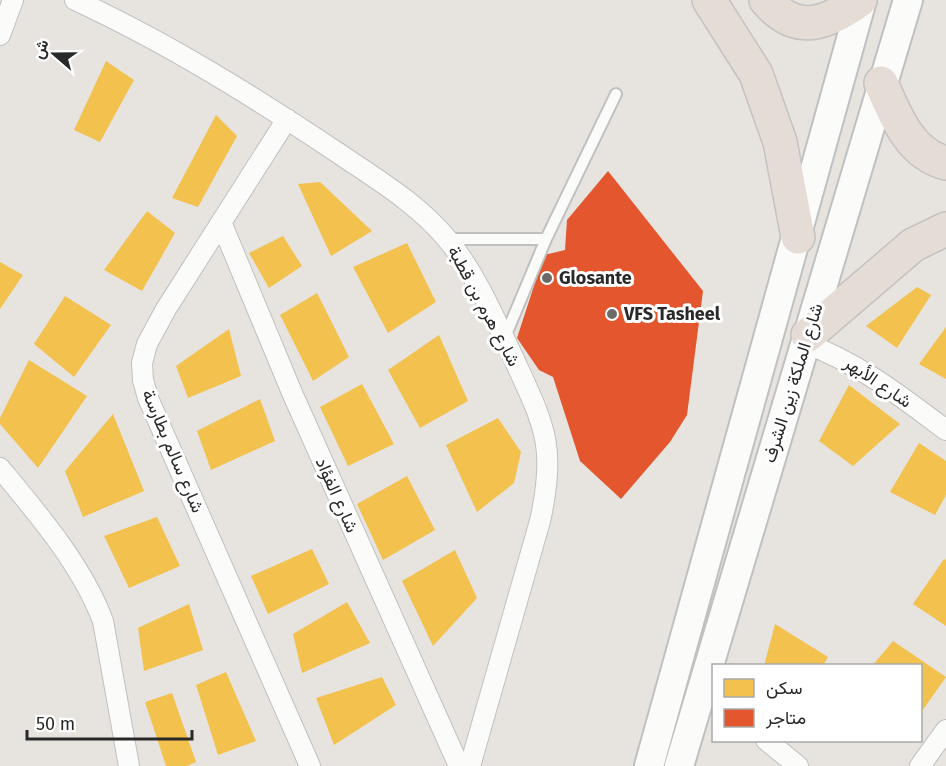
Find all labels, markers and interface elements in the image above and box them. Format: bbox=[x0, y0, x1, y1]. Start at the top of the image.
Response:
north arrow bbox=[24, 24, 84, 84]
text: ش bbox=[28, 37, 53, 61]
street label: شارع هرم بن قطبة bbox=[442, 242, 525, 371]
place label: Glosante bbox=[559, 267, 632, 289]
marker: Glosante bbox=[540, 271, 554, 285]
street label: شارع الملكة زين الشرف bbox=[758, 301, 829, 466]
place label: VFS Tasheel bbox=[623, 303, 721, 325]
marker: VFS Tasheel bbox=[605, 307, 619, 321]
street label: شارع الأبهر bbox=[839, 351, 916, 413]
street label: شارع سالم بطارسة bbox=[136, 386, 209, 516]
street label: شارع الفؤاد bbox=[310, 454, 363, 536]
legend bbox=[712, 664, 922, 742]
text: سكن bbox=[766, 677, 802, 699]
scale bar bbox=[27, 703, 192, 741]
text: متاجر bbox=[765, 707, 806, 729]
text: 50 m bbox=[36, 713, 75, 735]

